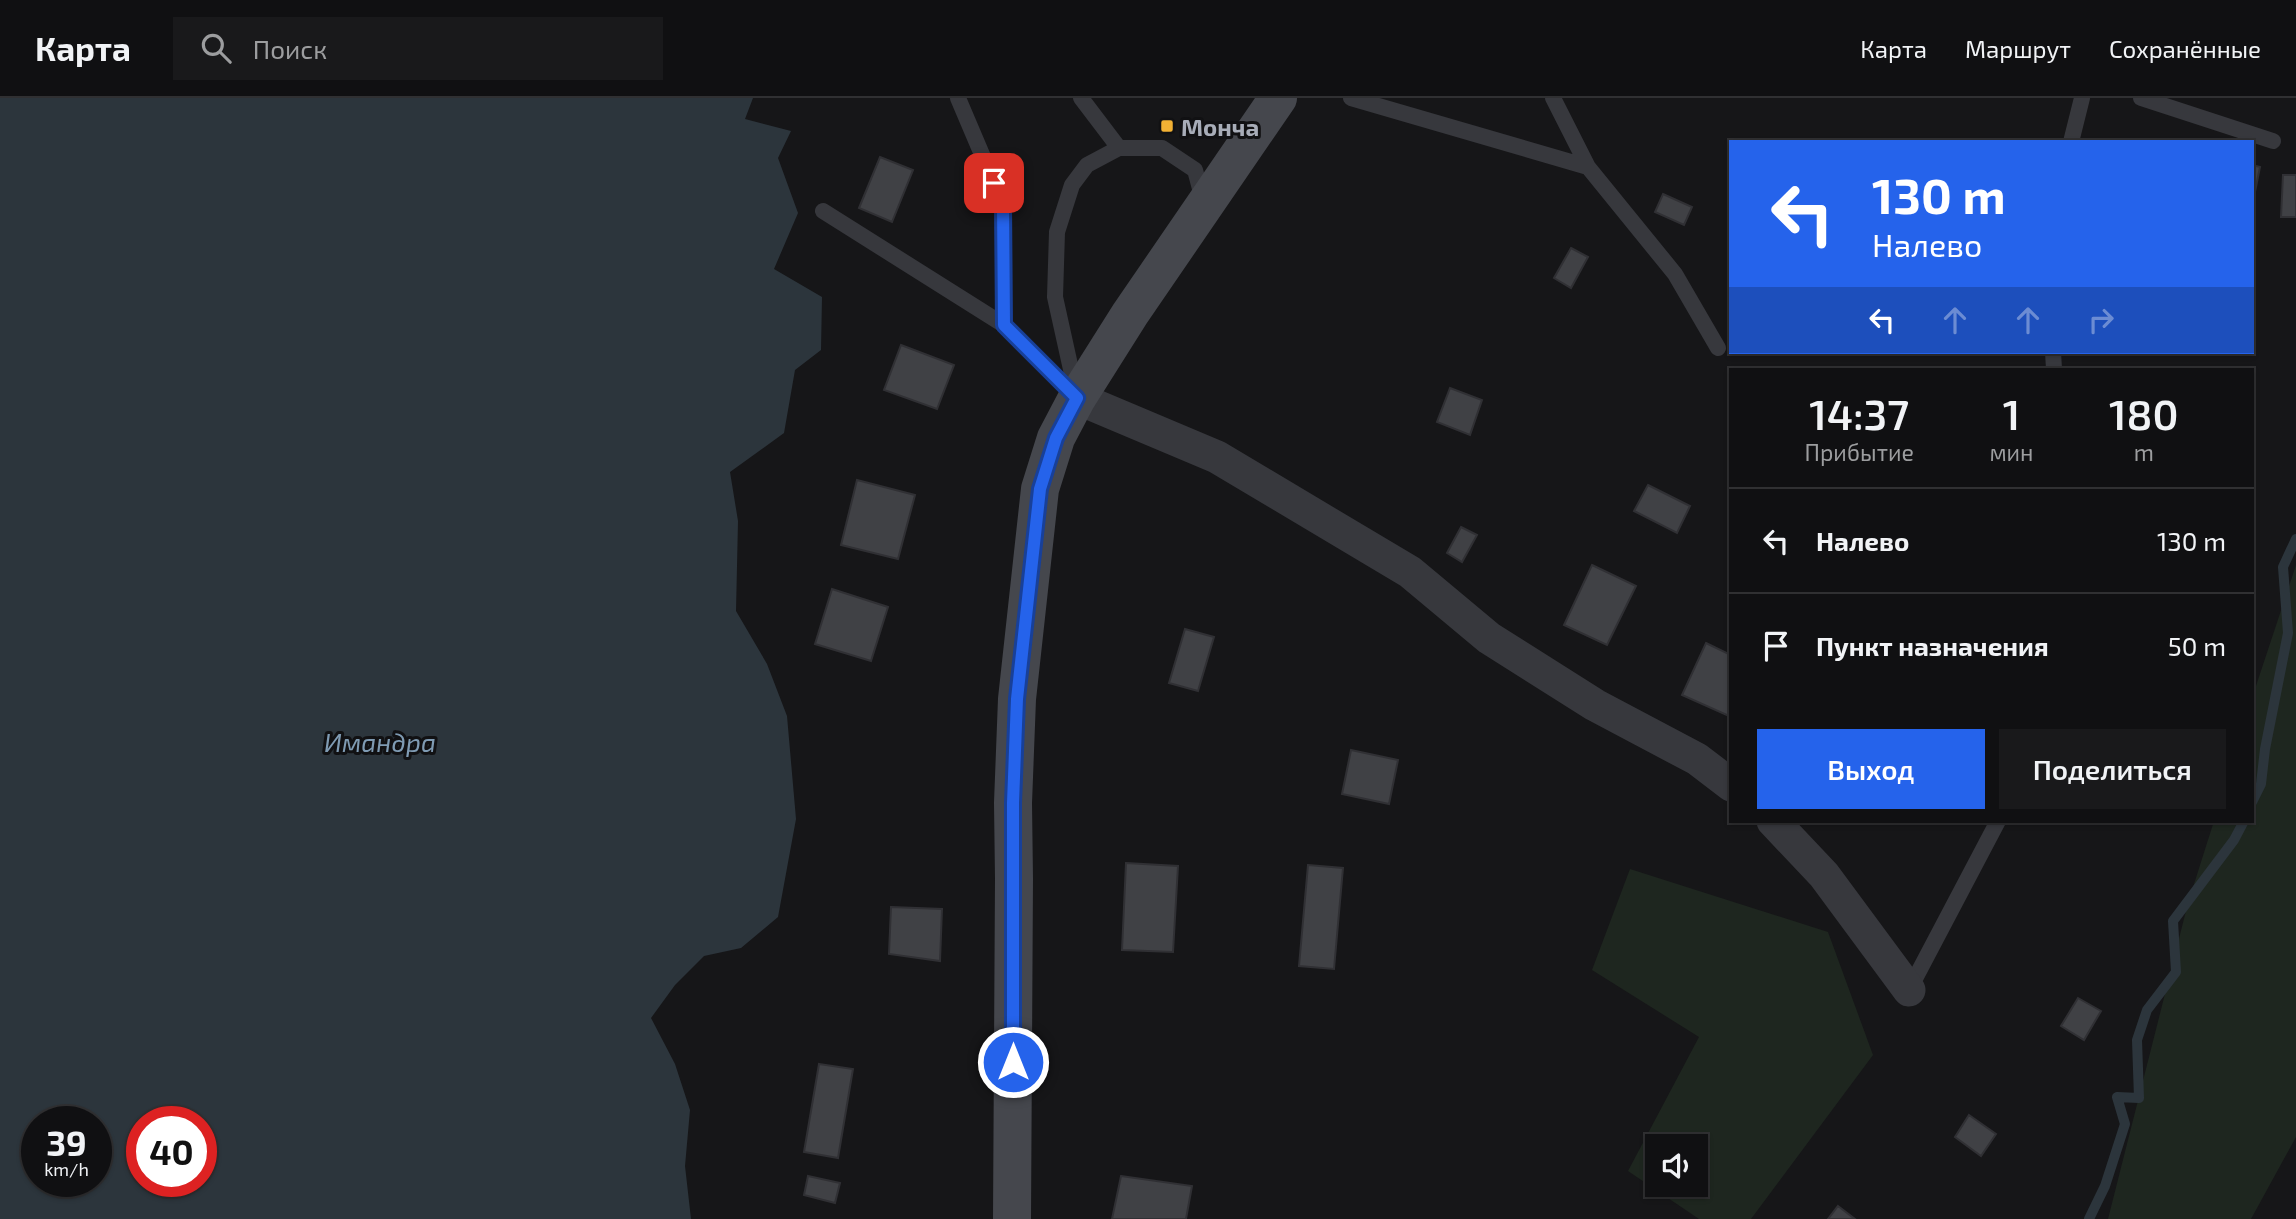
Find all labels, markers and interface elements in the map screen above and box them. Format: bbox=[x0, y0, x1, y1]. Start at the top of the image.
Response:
search box bbox=[173, 17, 663, 80]
text: Карта bbox=[35, 28, 131, 68]
icon: search bbox=[197, 29, 235, 67]
text: Поиск bbox=[253, 33, 327, 64]
text: Карта bbox=[1860, 34, 1927, 63]
text: Маршрут bbox=[1965, 34, 2071, 63]
text: Сохранённые bbox=[2109, 34, 2261, 63]
place label: Монча bbox=[1181, 112, 1259, 141]
marker: Монча bbox=[1159, 118, 1175, 134]
pin bbox=[964, 153, 1024, 213]
icon: arrive bbox=[975, 164, 1013, 202]
text: 130 m bbox=[1872, 165, 2006, 224]
icon: left bbox=[1757, 168, 1848, 259]
text: Налево bbox=[1872, 225, 1982, 263]
icon: left bbox=[1863, 301, 1901, 339]
icon: ahead bbox=[1936, 301, 1974, 339]
icon: ahead bbox=[2009, 301, 2047, 339]
icon: right bbox=[2082, 301, 2120, 339]
text: 14:37 bbox=[1809, 388, 1909, 438]
text: 1 bbox=[2003, 388, 2020, 438]
text: 180 bbox=[2109, 388, 2178, 438]
text: Прибытие bbox=[1805, 438, 1914, 466]
text: мин bbox=[1989, 438, 2033, 466]
text: m bbox=[2134, 438, 2154, 466]
icon: left bbox=[1757, 522, 1795, 560]
text: Налево bbox=[1816, 525, 1909, 556]
text: 130 m bbox=[2157, 525, 2226, 556]
icon: arrive bbox=[1757, 627, 1795, 665]
text: Пункт назначения bbox=[1816, 630, 2049, 661]
text: 50 m bbox=[2168, 630, 2226, 661]
water label: Имандра bbox=[324, 726, 436, 757]
button: Выход bbox=[1757, 729, 1985, 809]
button: Поделиться bbox=[1999, 729, 2226, 809]
position arrow bbox=[976, 1025, 1050, 1099]
speed limit sign: 40 bbox=[126, 1106, 217, 1197]
text: 39 bbox=[46, 1121, 87, 1163]
map controls bbox=[1645, 1134, 1708, 1197]
button: sound bbox=[1645, 1134, 1708, 1197]
text: km/h bbox=[44, 1158, 89, 1180]

